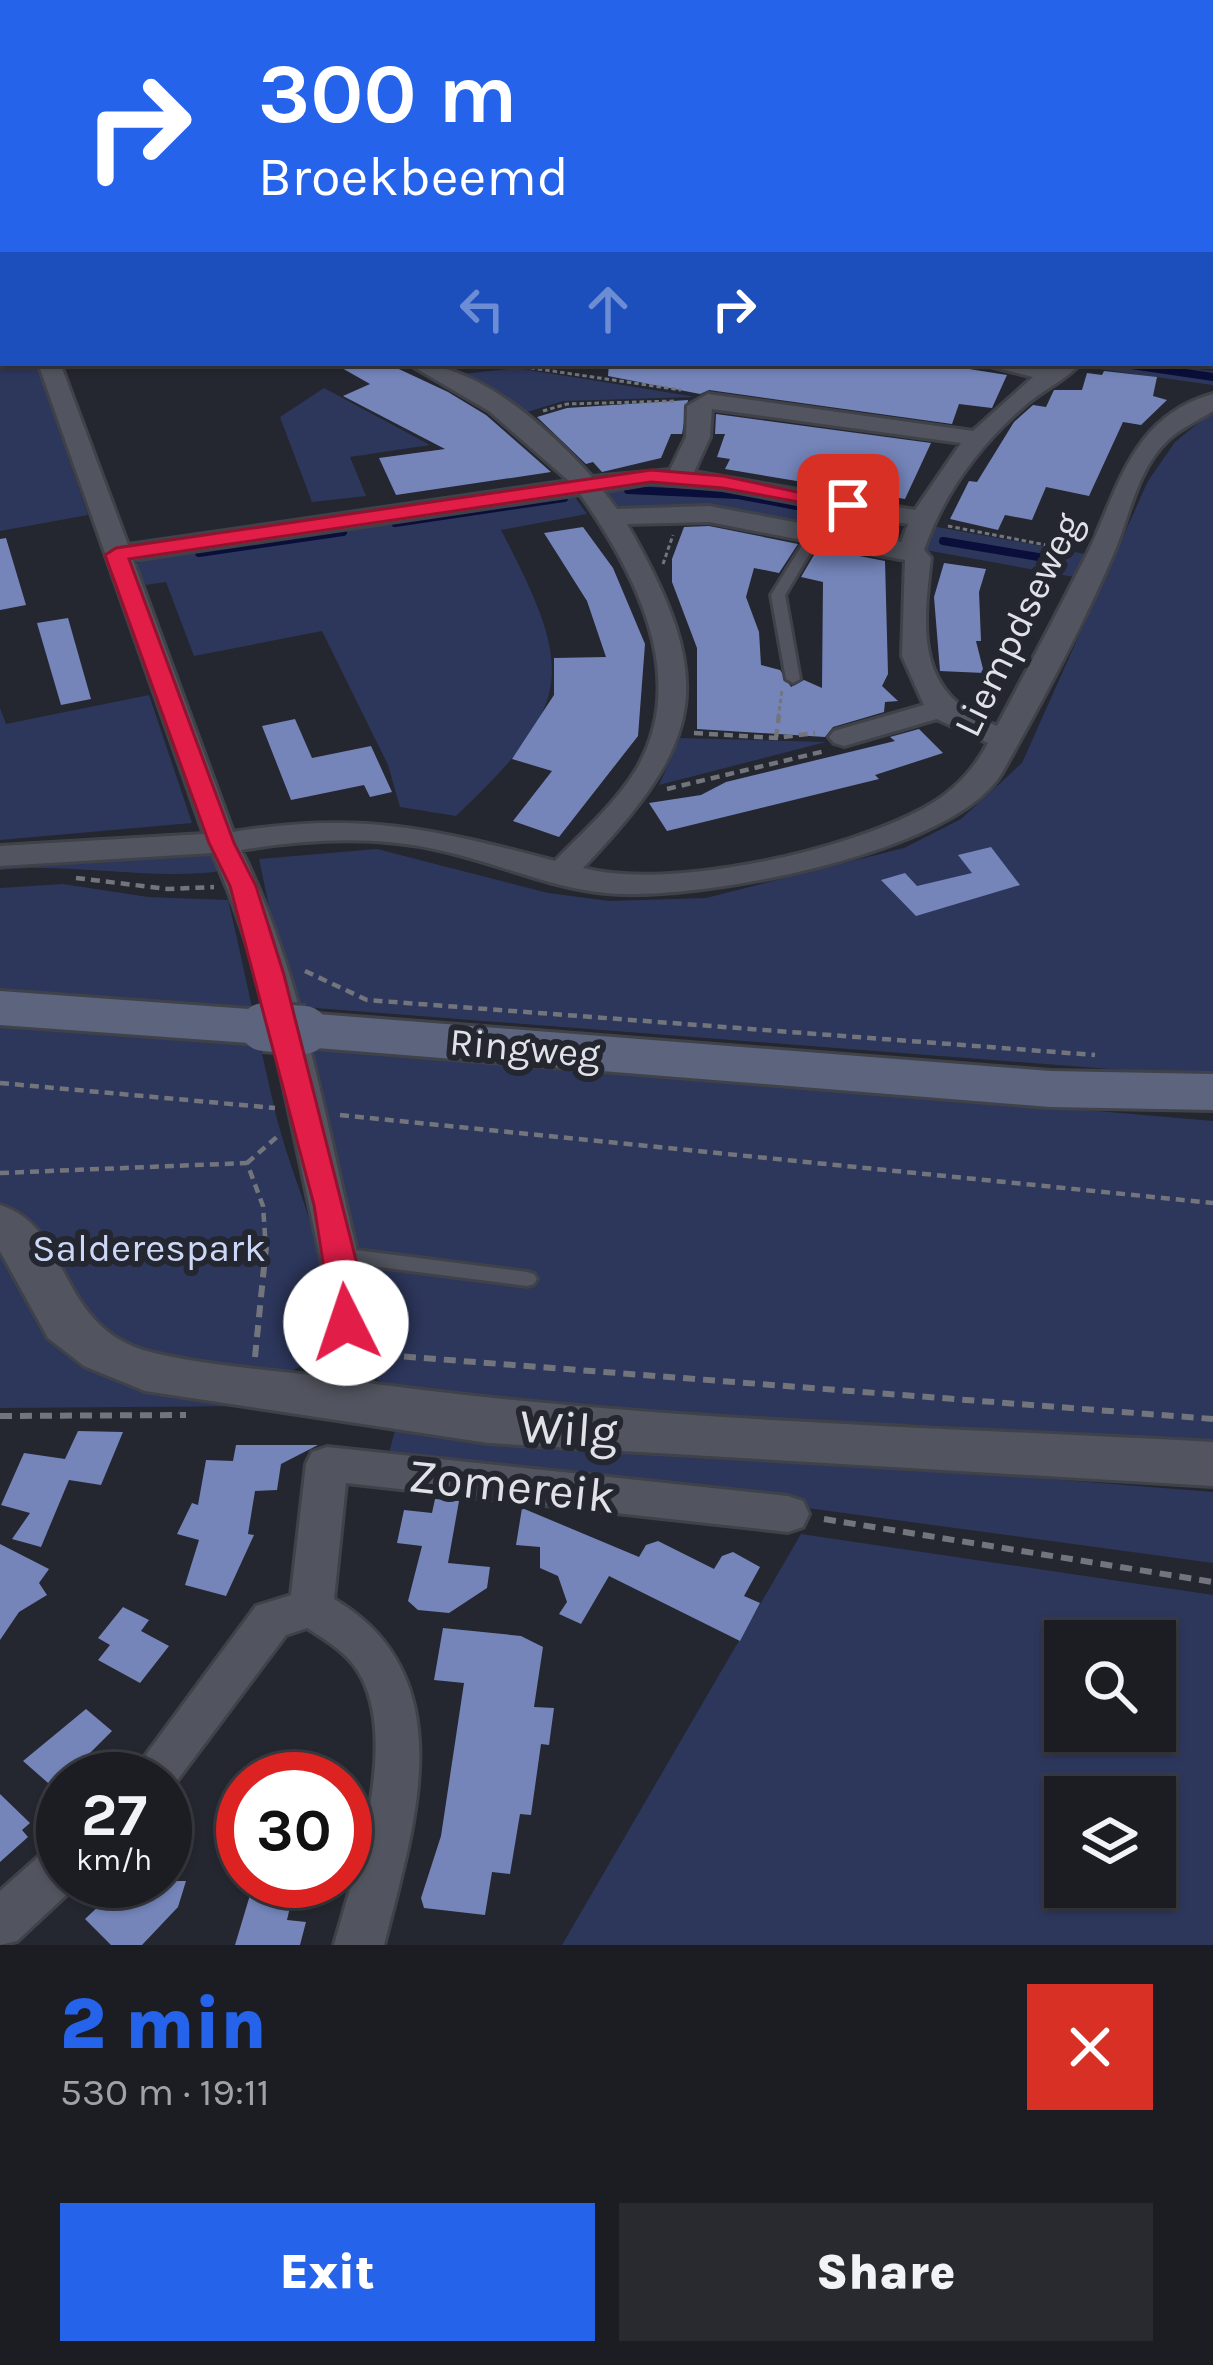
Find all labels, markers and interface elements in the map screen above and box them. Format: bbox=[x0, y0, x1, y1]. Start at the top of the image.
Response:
text: 300 m bbox=[258, 45, 517, 143]
icon: right bbox=[60, 48, 216, 204]
text: Broekbeemd bbox=[258, 145, 569, 209]
icon: left bbox=[449, 276, 515, 342]
icon: ahead bbox=[575, 276, 641, 342]
icon: right bbox=[701, 276, 767, 342]
pin bbox=[797, 454, 899, 556]
icon: arrive bbox=[815, 472, 881, 538]
street label: Liempdseweg bbox=[944, 505, 1092, 744]
street label: Ringweg bbox=[448, 1018, 602, 1078]
park label: Salderespark bbox=[32, 1225, 266, 1271]
position arrow bbox=[283, 1260, 409, 1386]
street label: Wilg bbox=[518, 1398, 620, 1461]
street label: Zomereik bbox=[406, 1447, 618, 1525]
map controls bbox=[1044, 1620, 1176, 1908]
button: search bbox=[1044, 1620, 1176, 1752]
speed limit sign: 30 bbox=[216, 1752, 372, 1908]
button: layers bbox=[1044, 1776, 1176, 1908]
text: 27 bbox=[81, 1780, 147, 1850]
text: km/h bbox=[76, 1842, 152, 1878]
text: 2 min bbox=[60, 1982, 266, 2066]
button: close bbox=[1027, 1984, 1153, 2110]
text: 530 m · 19:11 bbox=[60, 2069, 270, 2115]
button: Exit bbox=[60, 2203, 595, 2341]
button: Share bbox=[619, 2203, 1153, 2341]

